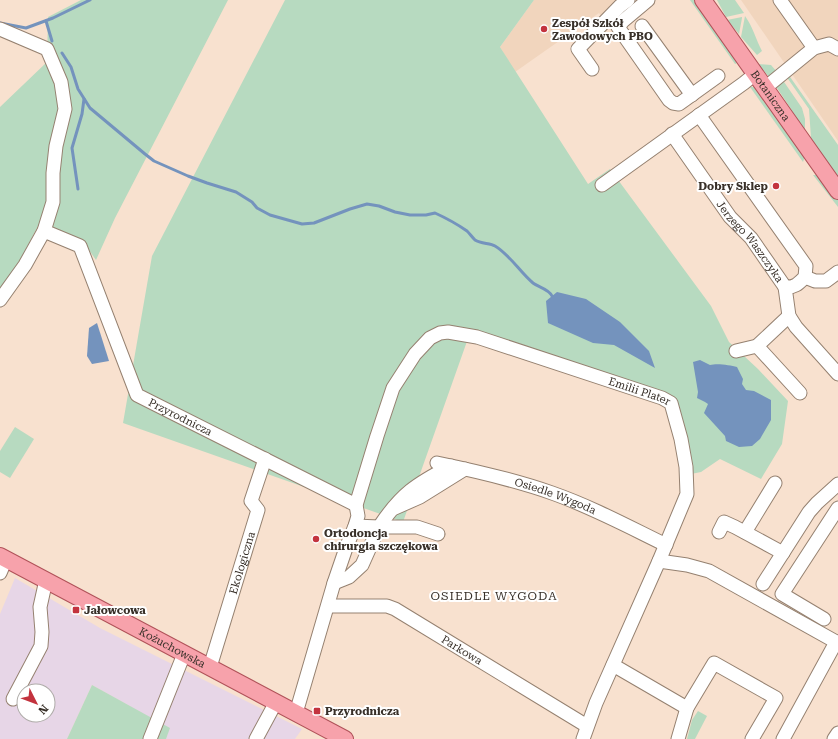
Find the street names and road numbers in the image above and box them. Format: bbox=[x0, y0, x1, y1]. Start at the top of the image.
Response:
street label: Botaniczna bbox=[748, 68, 793, 124]
street label: Jerzego Waszczyka bbox=[714, 198, 786, 285]
street label: Emilii Plater bbox=[607, 374, 673, 408]
street label: Przyrodnicza bbox=[146, 395, 214, 438]
street label: Osiedle Wygoda bbox=[513, 475, 598, 517]
street label: Ekologiczna bbox=[226, 530, 258, 596]
street label: Kożuchowska bbox=[137, 624, 208, 670]
street label: Parkowa bbox=[439, 632, 485, 667]

